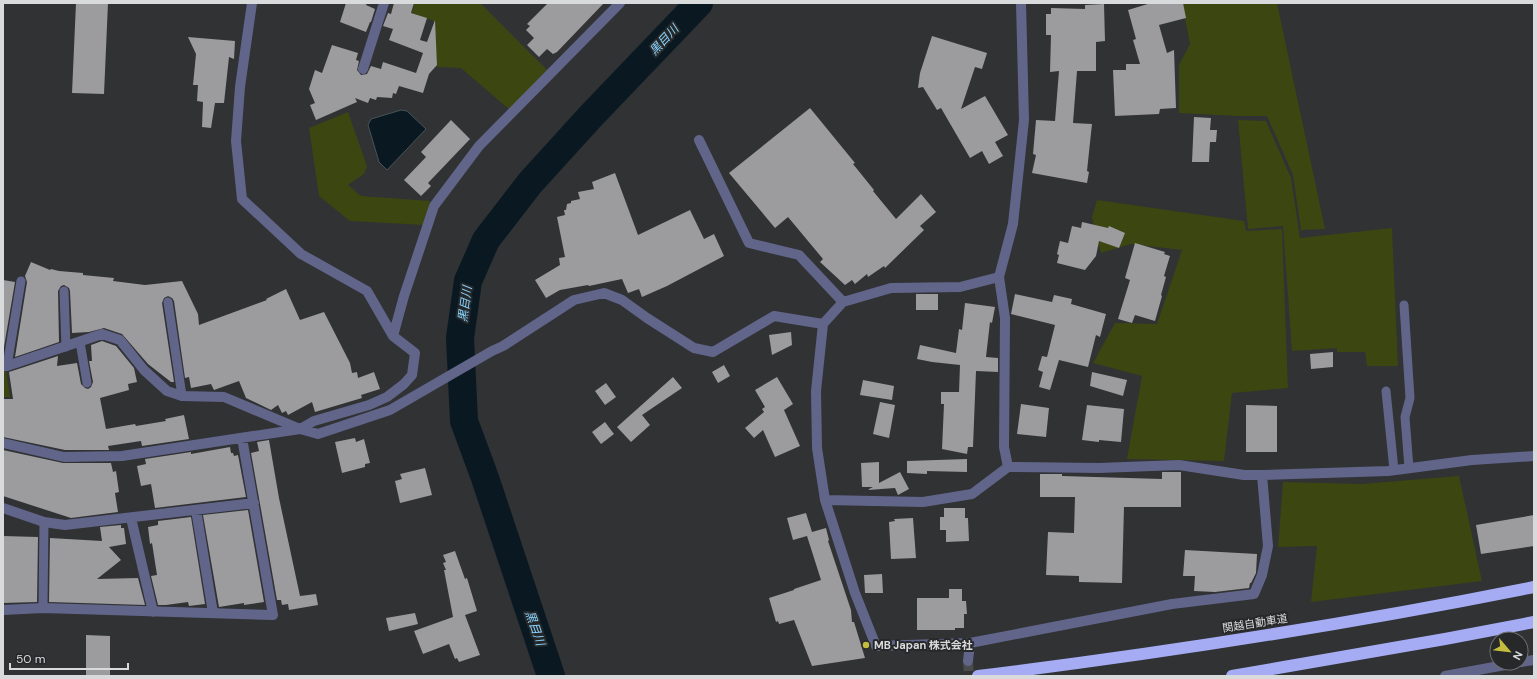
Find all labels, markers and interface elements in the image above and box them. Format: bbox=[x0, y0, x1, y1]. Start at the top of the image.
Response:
water label: 黒目川 bbox=[646, 20, 683, 59]
water label: 黒目川 bbox=[455, 283, 476, 323]
water label: 黒目川 bbox=[522, 608, 549, 650]
street label: 関越自動車道 bbox=[1221, 611, 1289, 635]
north arrow bbox=[1489, 631, 1529, 671]
place label: MB Japan 株式会社 bbox=[874, 638, 973, 652]
marker: MB Japan 株式会社 bbox=[861, 640, 871, 650]
scale bar bbox=[10, 645, 128, 671]
text: N bbox=[1510, 649, 1526, 663]
text: 50 m bbox=[16, 651, 45, 667]

